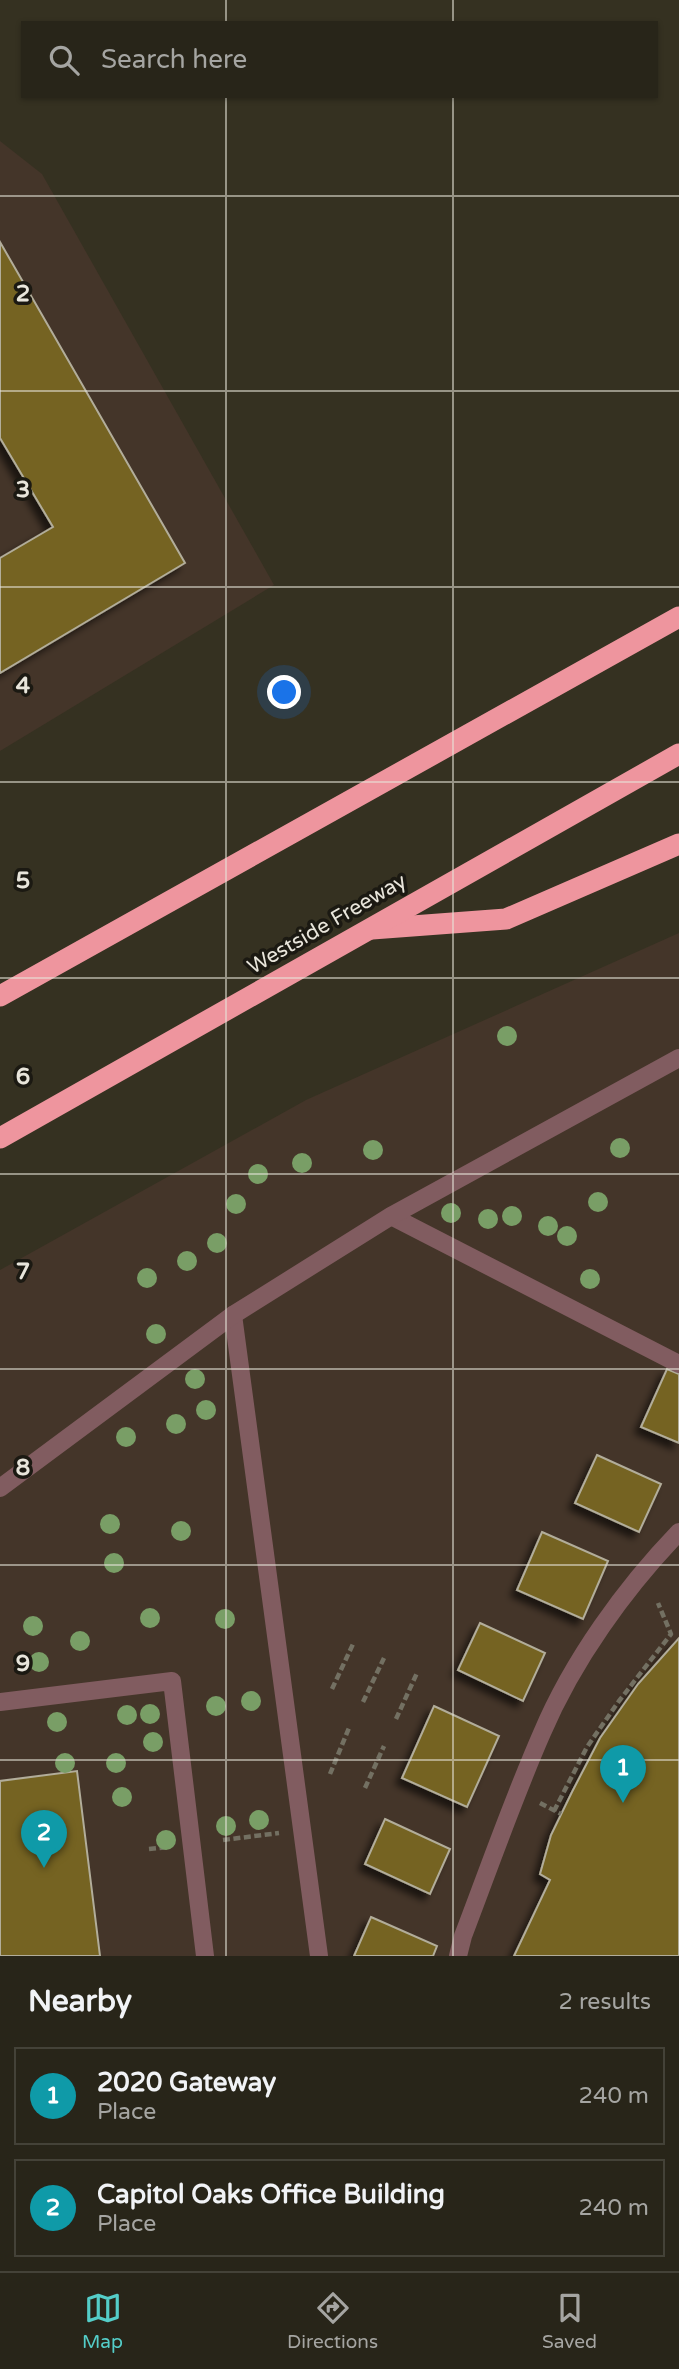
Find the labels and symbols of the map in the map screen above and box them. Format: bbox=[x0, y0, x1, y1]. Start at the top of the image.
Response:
text: 2 bbox=[16, 280, 30, 308]
text: 3 bbox=[16, 476, 30, 504]
text: 4 bbox=[16, 672, 31, 700]
your location bbox=[267, 675, 301, 709]
text: 5 bbox=[16, 867, 30, 895]
street label: Westside Freeway bbox=[243, 868, 411, 980]
text: 6 bbox=[16, 1063, 30, 1091]
text: 7 bbox=[16, 1258, 30, 1286]
text: 8 bbox=[16, 1454, 30, 1482]
text: 9 bbox=[16, 1650, 30, 1678]
pin: 1 bbox=[600, 1745, 646, 1803]
pin: 2 bbox=[21, 1810, 67, 1868]

